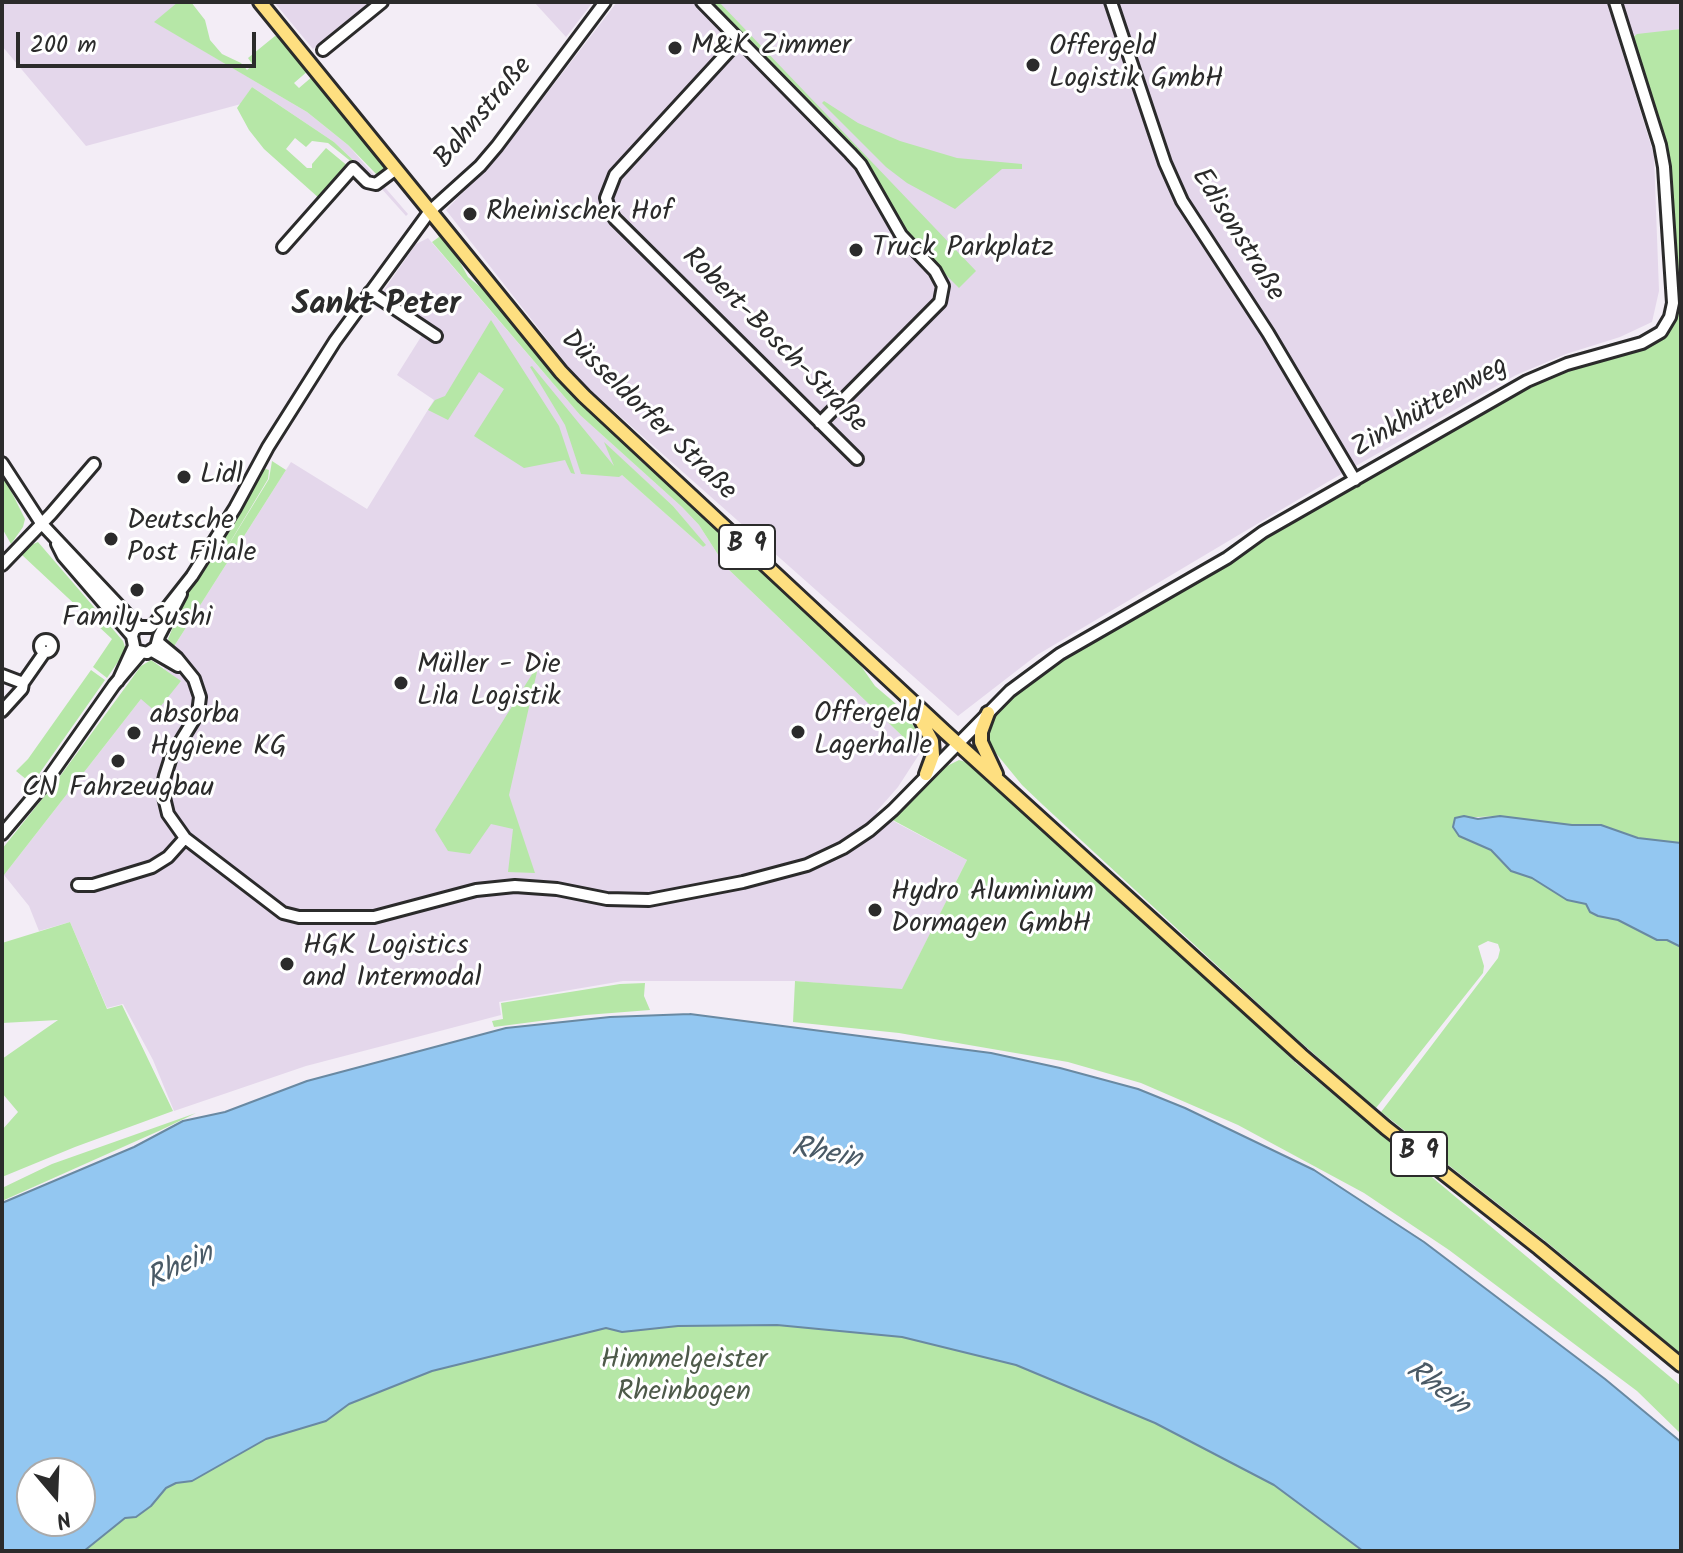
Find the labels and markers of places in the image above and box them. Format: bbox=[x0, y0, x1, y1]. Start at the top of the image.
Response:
place label: M&K Zimmer bbox=[691, 31, 851, 65]
place label: Offergeld Logistik GmbH bbox=[1049, 32, 1224, 98]
marker: M&K Zimmer bbox=[666, 39, 684, 57]
marker: Offergeld Logistik GmbH bbox=[1024, 56, 1042, 74]
place label: Rheinischer Hof bbox=[486, 197, 673, 231]
marker: Rheinischer Hof bbox=[461, 205, 479, 223]
place label: Truck Parkplatz bbox=[872, 233, 1054, 267]
marker: Truck Parkplatz bbox=[847, 241, 865, 259]
place label: Lidl bbox=[200, 460, 243, 494]
marker: Lidl bbox=[175, 468, 193, 486]
place label: Deutsche Post Filiale bbox=[127, 506, 256, 572]
marker: Deutsche Post Filiale bbox=[102, 530, 120, 548]
marker: Family Sushi bbox=[128, 581, 146, 599]
place label: Family Sushi bbox=[62, 603, 212, 637]
place label: Müller - Die Lila Logistik bbox=[417, 650, 561, 716]
marker: Müller - Die Lila Logistik bbox=[392, 674, 410, 692]
place label: Offergeld Lagerhalle bbox=[814, 699, 932, 765]
place label: absorba Hygiene KG bbox=[150, 700, 287, 766]
marker: Offergeld Lagerhalle bbox=[789, 723, 807, 741]
marker: absorba Hygiene KG bbox=[125, 724, 143, 742]
marker: CN Fahrzeugbau bbox=[109, 752, 127, 770]
place label: CN Fahrzeugbau bbox=[22, 773, 214, 807]
place label: Hydro Aluminium Dormagen GmbH bbox=[891, 877, 1094, 943]
marker: Hydro Aluminium Dormagen GmbH bbox=[866, 901, 884, 919]
place label: HGK Logistics and Intermodal bbox=[303, 931, 481, 997]
marker: HGK Logistics and Intermodal bbox=[278, 955, 296, 973]

